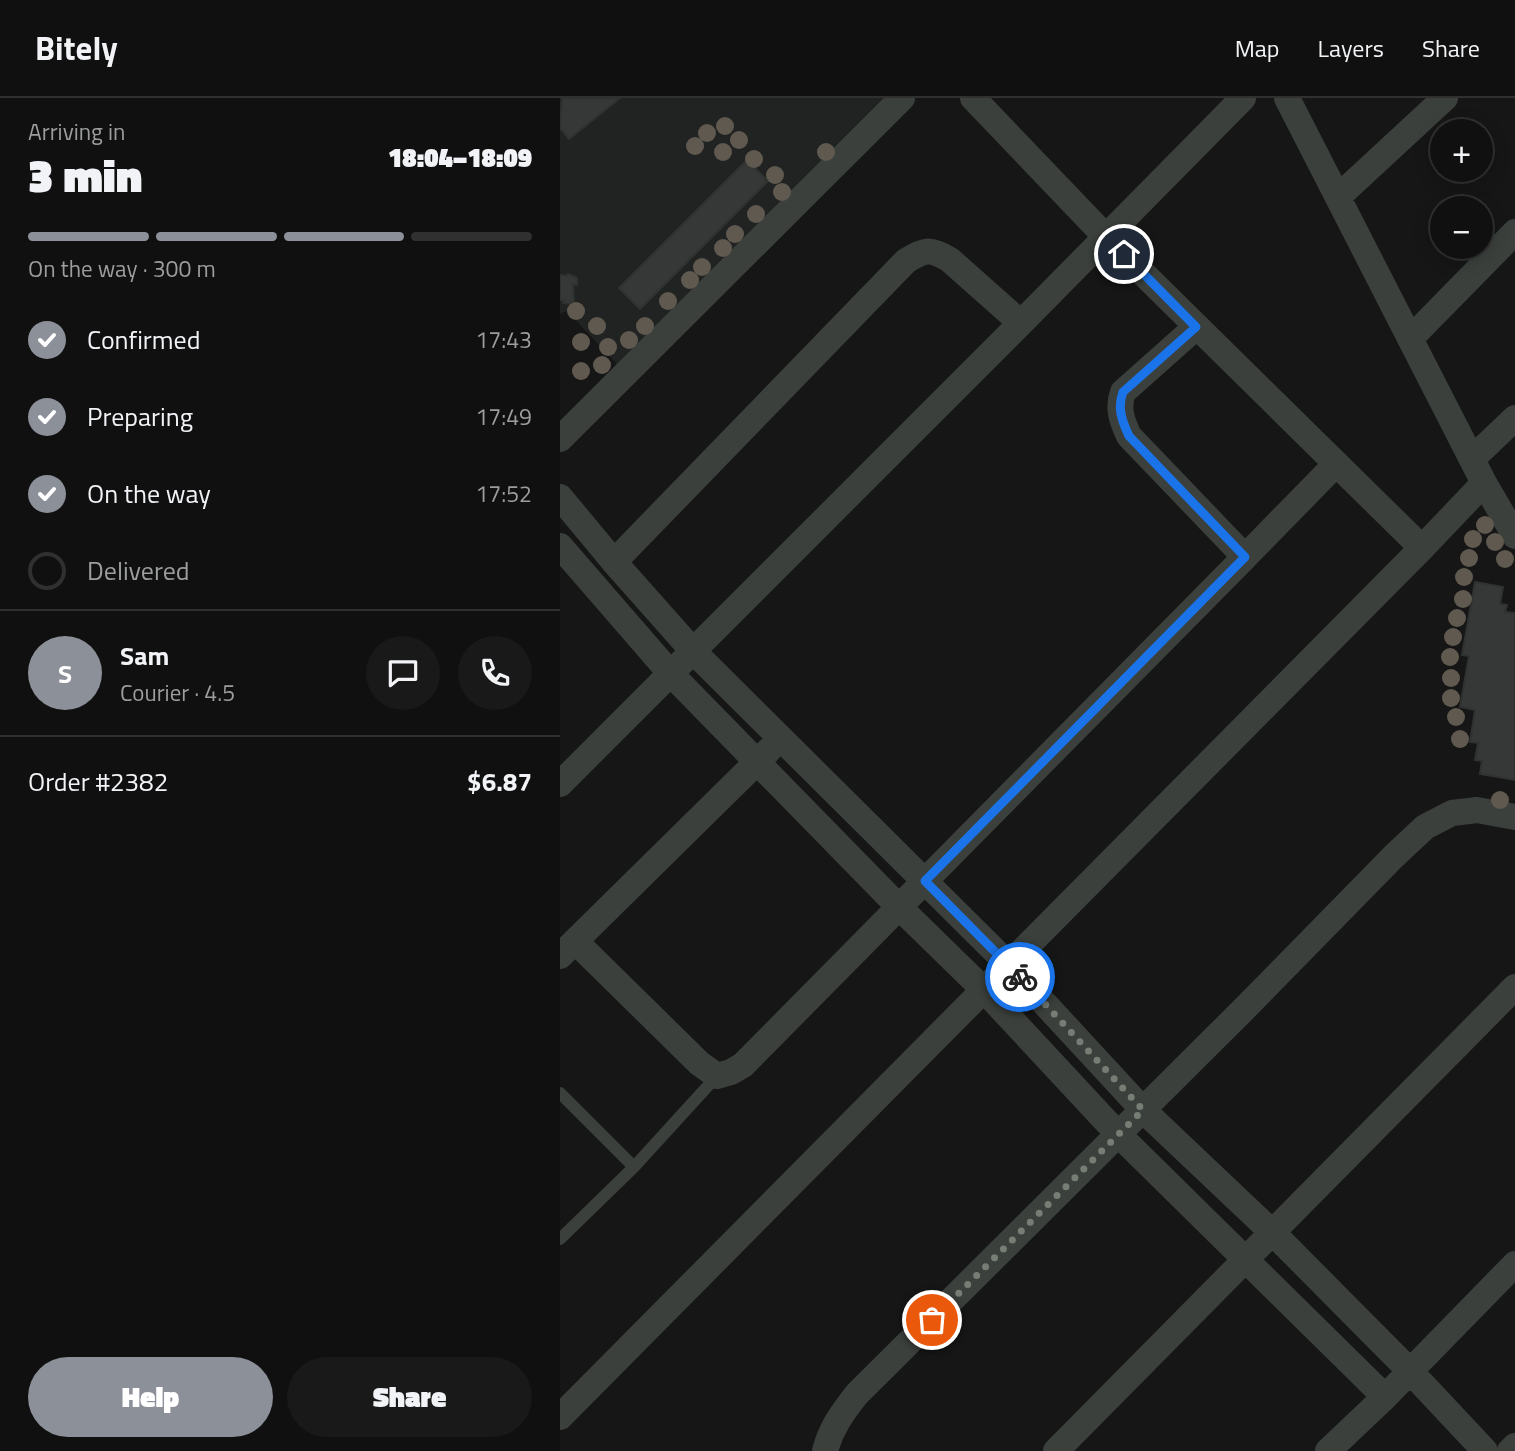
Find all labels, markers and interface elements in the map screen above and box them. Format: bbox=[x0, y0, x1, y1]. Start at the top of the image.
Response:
text: Bitely bbox=[35, 23, 118, 73]
text: Map bbox=[1235, 30, 1280, 66]
text: Layers bbox=[1318, 30, 1384, 66]
text: Share bbox=[1422, 30, 1480, 66]
text: Arriving in bbox=[28, 114, 125, 149]
map controls bbox=[1430, 119, 1493, 259]
button: + bbox=[1430, 119, 1493, 182]
text: 18:04–18:09 bbox=[388, 138, 532, 177]
text: 3 min bbox=[28, 140, 142, 210]
button: − bbox=[1430, 196, 1493, 259]
pin bbox=[1094, 224, 1154, 284]
icon: home bbox=[1105, 235, 1143, 273]
text: On the way · 300 m bbox=[28, 251, 216, 286]
text: Confirmed bbox=[87, 320, 201, 359]
icon: check bbox=[28, 321, 66, 359]
text: 17:43 bbox=[475, 322, 532, 357]
text: Preparing bbox=[87, 397, 193, 436]
icon: check bbox=[28, 398, 66, 436]
text: 17:49 bbox=[475, 399, 532, 434]
text: On the way bbox=[87, 474, 211, 513]
icon: check bbox=[28, 475, 66, 513]
text: 17:52 bbox=[475, 476, 532, 511]
text: Delivered bbox=[87, 551, 190, 590]
text: Sam bbox=[120, 636, 169, 675]
button: chat bbox=[366, 636, 440, 710]
button: phone bbox=[458, 636, 532, 710]
text: S bbox=[58, 654, 72, 693]
text: Courier · 4.5 bbox=[120, 675, 235, 710]
text: Order #2382 bbox=[28, 762, 168, 801]
text: $6.87 bbox=[467, 762, 532, 801]
courier bbox=[985, 942, 1055, 1012]
icon: bike bbox=[1001, 958, 1039, 996]
pin bbox=[902, 1290, 962, 1350]
icon: bag bbox=[913, 1301, 951, 1339]
button: Help bbox=[28, 1357, 273, 1437]
button: Share bbox=[287, 1357, 532, 1437]

